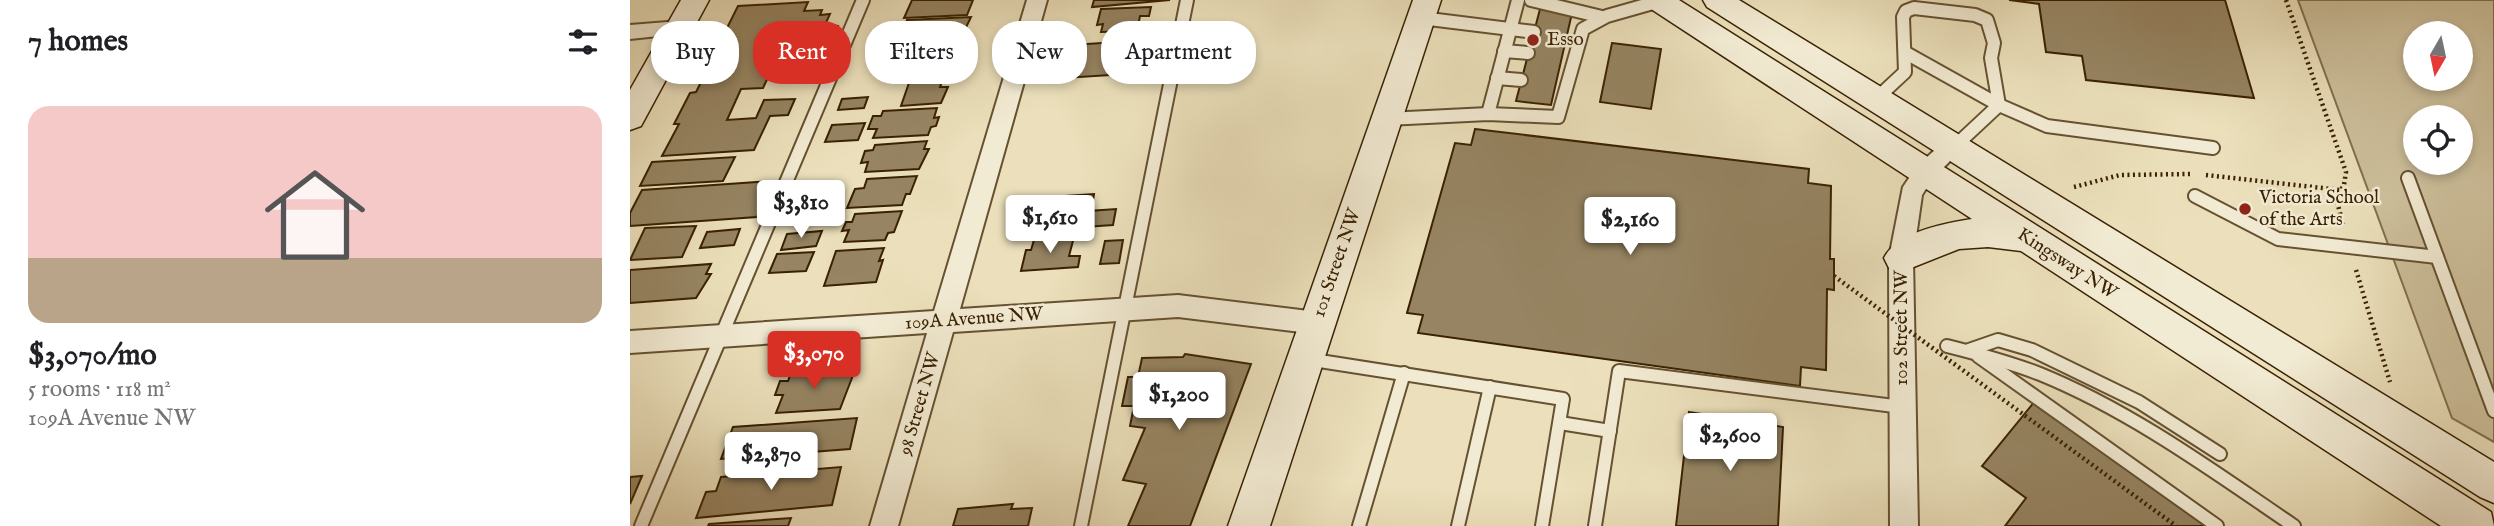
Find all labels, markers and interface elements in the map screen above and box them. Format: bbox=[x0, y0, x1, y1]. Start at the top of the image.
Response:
chip: Buy bbox=[651, 21, 739, 84]
chip: Rent bbox=[753, 21, 851, 84]
chip: Filters bbox=[865, 21, 978, 84]
chip: New bbox=[992, 21, 1087, 84]
chip: Apartment bbox=[1101, 21, 1256, 84]
north arrow bbox=[2403, 21, 2473, 91]
map controls bbox=[2403, 21, 2473, 175]
text: 7 homes bbox=[28, 23, 128, 61]
icon: filters bbox=[564, 23, 602, 61]
place label: Esso bbox=[1547, 28, 1584, 52]
marker: Esso bbox=[1525, 32, 1541, 48]
button: locate bbox=[2403, 105, 2473, 175]
icon: home bbox=[252, 152, 378, 278]
pin: $3,810 bbox=[744, 180, 858, 240]
place label: Victoria School of the Arts bbox=[2258, 186, 2380, 232]
text: $3,810 bbox=[773, 188, 829, 217]
pin: $1,610 bbox=[993, 196, 1107, 255]
pin: $2,160 bbox=[1573, 198, 1687, 257]
marker: Victoria School of the Arts bbox=[2237, 201, 2253, 217]
text: $1,610 bbox=[1022, 203, 1078, 232]
street label: 101 Street NW bbox=[1307, 205, 1367, 320]
text: $2,160 bbox=[1600, 205, 1660, 234]
street label: Kingsway NW bbox=[2012, 223, 2122, 306]
street label: 102 Street NW bbox=[1890, 269, 1914, 386]
street label: 109A Avenue NW bbox=[904, 302, 1045, 336]
pin: $3,070 bbox=[757, 332, 871, 391]
text: $3,070/mo bbox=[28, 337, 157, 375]
text: $3,070 bbox=[784, 339, 844, 368]
street label: 98 Street NW bbox=[894, 349, 946, 459]
pin: $1,200 bbox=[1122, 372, 1236, 432]
text: 5 rooms · 118 m² bbox=[28, 375, 171, 404]
text: $1,200 bbox=[1149, 380, 1209, 409]
text: 109A Avenue NW bbox=[28, 404, 196, 433]
pin: $2,600 bbox=[1673, 414, 1787, 473]
text: $2,600 bbox=[1699, 421, 1761, 450]
pin: $2,870 bbox=[714, 433, 828, 492]
text: $2,870 bbox=[741, 440, 801, 469]

